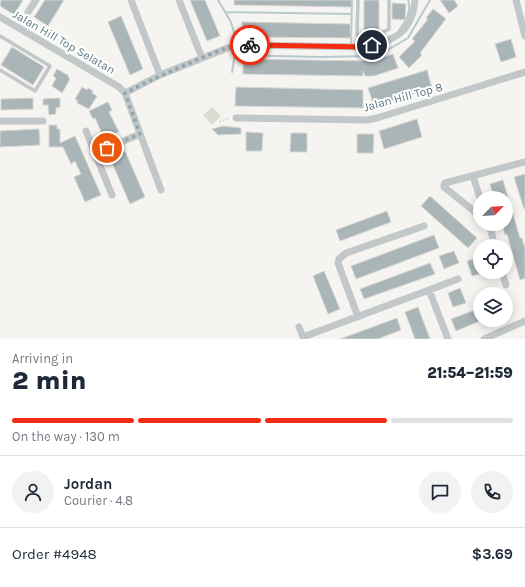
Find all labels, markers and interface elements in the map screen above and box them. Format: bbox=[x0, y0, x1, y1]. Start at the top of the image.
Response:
street label: Jalan Hill Top Selatan bbox=[10, 7, 118, 77]
courier bbox=[230, 25, 270, 65]
pin bbox=[355, 28, 389, 62]
icon: bike bbox=[239, 34, 261, 56]
icon: home bbox=[361, 34, 383, 56]
street label: Jalan Hill Top 8 bbox=[362, 80, 444, 114]
pin bbox=[90, 131, 124, 165]
icon: bag bbox=[96, 137, 118, 159]
north arrow bbox=[473, 191, 513, 231]
map controls bbox=[473, 191, 513, 327]
button: locate bbox=[473, 239, 513, 279]
button: layers bbox=[473, 287, 513, 327]
text: Arriving in bbox=[12, 351, 73, 366]
text: 21:54–21:59 bbox=[427, 364, 513, 382]
text: 2 min bbox=[12, 365, 87, 396]
text: On the way · 130 m bbox=[12, 429, 120, 444]
button: person bbox=[12, 471, 54, 513]
button: chat bbox=[419, 471, 461, 513]
button: phone bbox=[471, 471, 513, 513]
text: Jordan bbox=[64, 475, 112, 493]
text: Courier · 4.8 bbox=[64, 493, 133, 508]
text: Order #4948 bbox=[12, 545, 97, 563]
text: $3.69 bbox=[472, 545, 513, 563]

